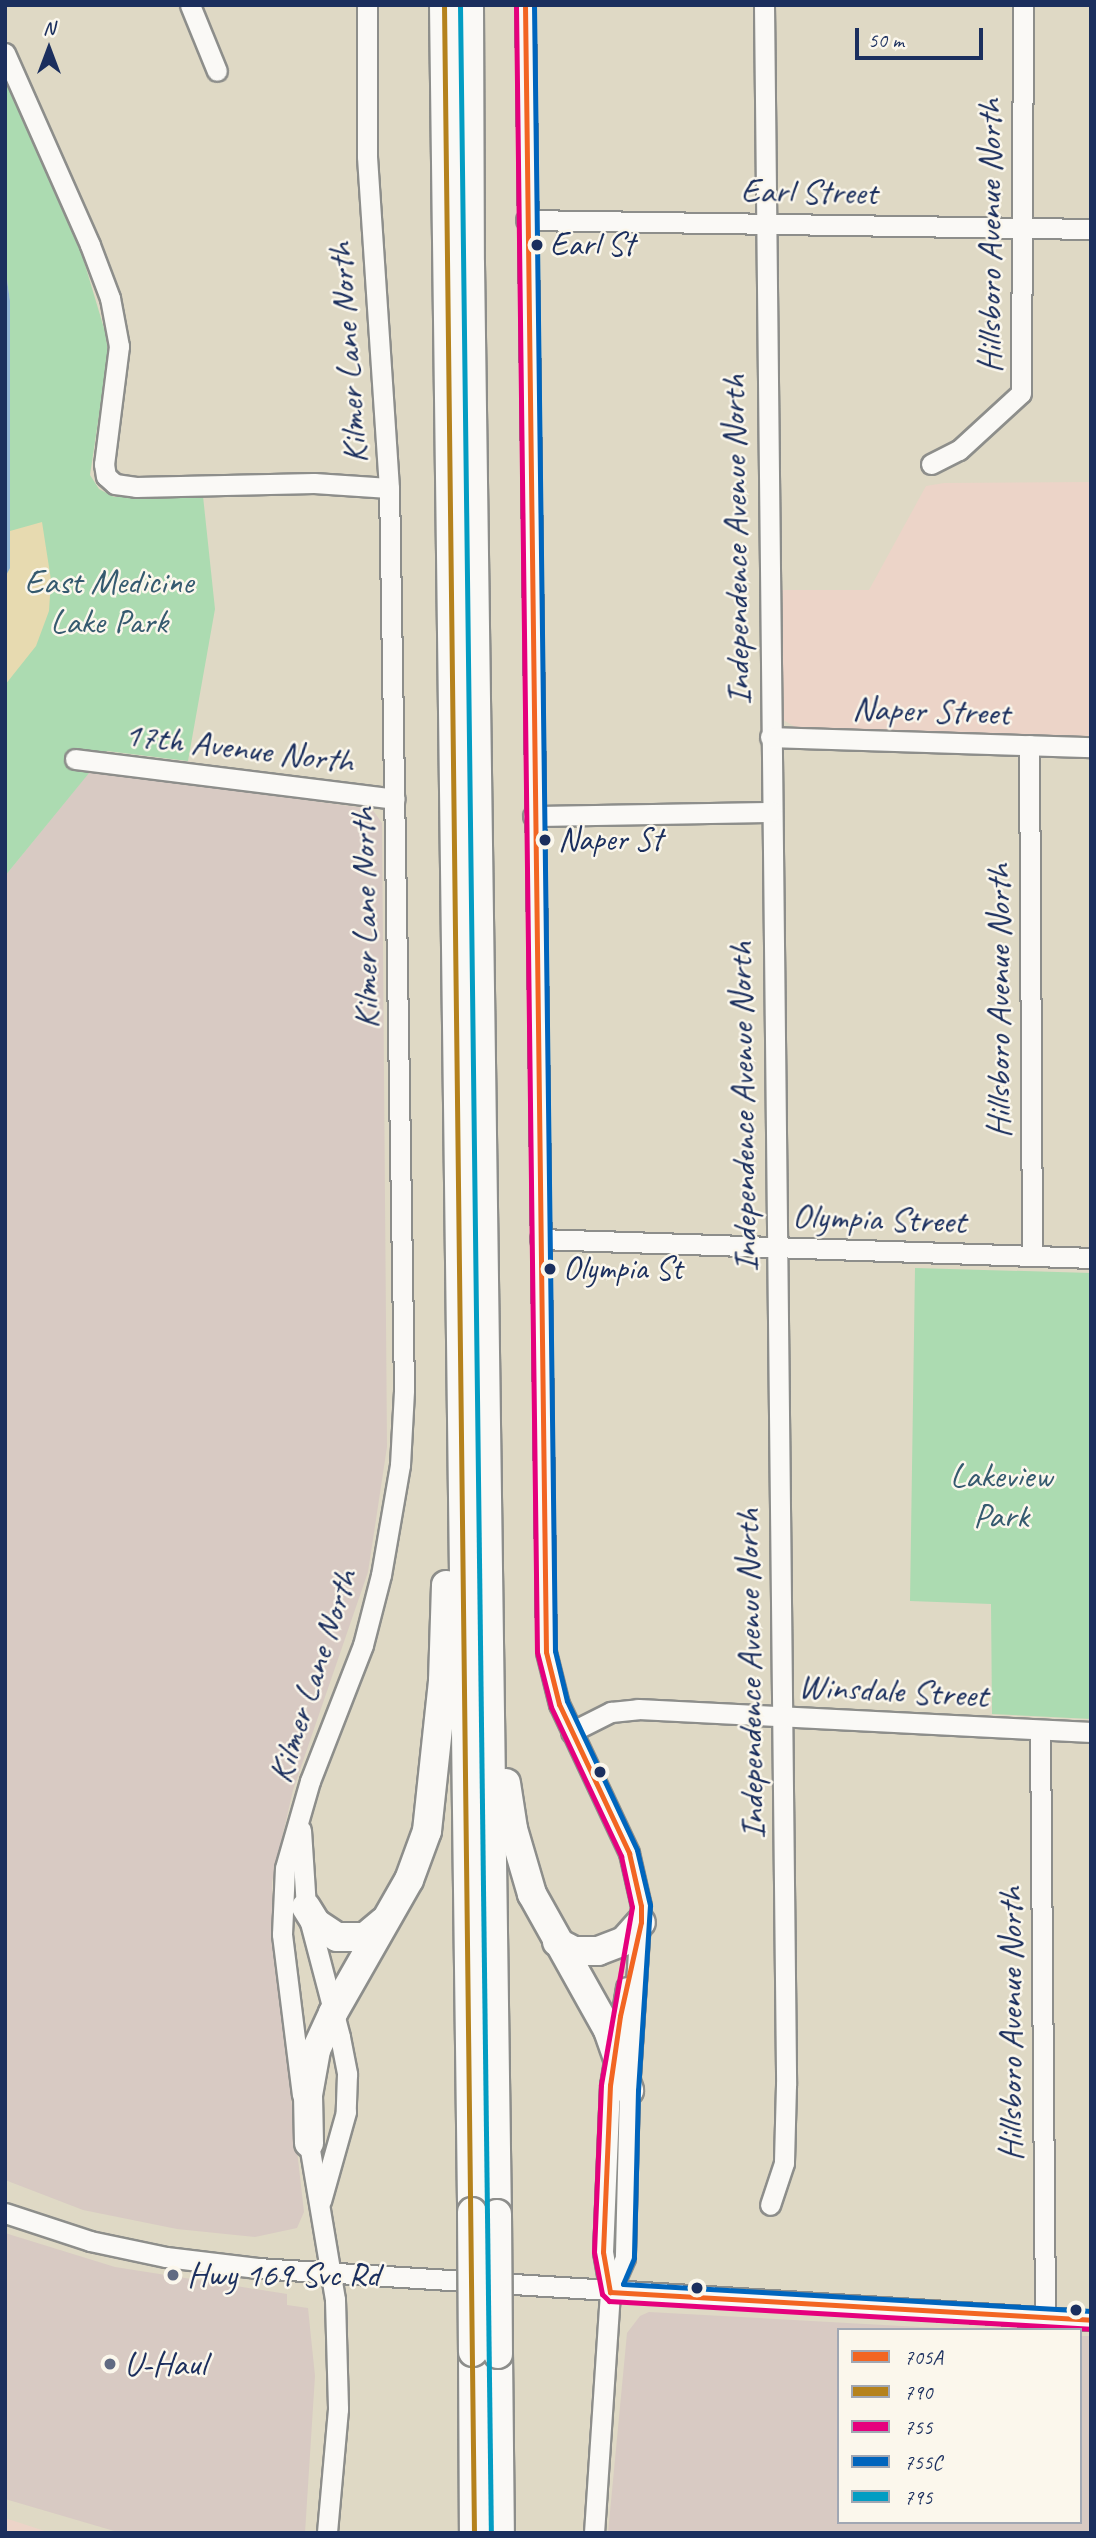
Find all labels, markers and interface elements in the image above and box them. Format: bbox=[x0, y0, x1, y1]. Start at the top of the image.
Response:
north arrow bbox=[14, 14, 84, 84]
scale bar bbox=[858, 14, 986, 58]
text: N bbox=[43, 16, 55, 40]
text: 50 m bbox=[868, 27, 904, 53]
street label: Hillsboro Avenue North bbox=[969, 99, 1011, 373]
street label: Earl Street bbox=[740, 170, 878, 214]
place label: Earl St bbox=[550, 225, 635, 265]
marker: Earl St bbox=[530, 238, 544, 252]
street label: Kilmer Lane North bbox=[319, 240, 377, 466]
street label: Independence Avenue North bbox=[712, 374, 760, 706]
park label: East Medicine Lake Park bbox=[25, 561, 193, 643]
street label: Naper Street bbox=[851, 687, 1011, 735]
street label: 17th Avenue North bbox=[122, 713, 356, 783]
street label: Kilmer Lane North bbox=[342, 806, 388, 1030]
place label: Naper St bbox=[558, 820, 663, 860]
marker: Naper St bbox=[538, 833, 552, 847]
street label: Hillsboro Avenue North bbox=[978, 864, 1020, 1138]
street label: Independence Avenue North bbox=[719, 941, 767, 1273]
street label: Olympia Street bbox=[791, 1195, 967, 1243]
place label: Olympia St bbox=[563, 1249, 683, 1289]
marker: Olympia St bbox=[543, 1262, 557, 1276]
park label: Lakeview Park bbox=[950, 1455, 1052, 1537]
street label: Independence Avenue North bbox=[726, 1508, 774, 1840]
street label: Kilmer Lane North bbox=[259, 1563, 367, 1789]
street label: Winsdale Street bbox=[797, 1665, 989, 1717]
unlabelled marker bbox=[593, 1765, 607, 1779]
street label: Hillsboro Avenue North bbox=[990, 1887, 1032, 2161]
place label: Hwy 169 Svc Rd bbox=[187, 2254, 381, 2296]
marker: Hwy 169 Svc Rd bbox=[165, 2267, 181, 2283]
unlabelled marker bbox=[690, 2281, 704, 2295]
unlabelled marker bbox=[1069, 2303, 1083, 2317]
legend bbox=[837, 2328, 1082, 2524]
place label: U-Haul bbox=[124, 2343, 206, 2385]
text: 705A bbox=[904, 2344, 943, 2370]
marker: U-Haul bbox=[102, 2356, 118, 2372]
text: 790 bbox=[904, 2379, 932, 2405]
text: 755 bbox=[904, 2414, 932, 2440]
text: 755C bbox=[904, 2449, 942, 2475]
text: 795 bbox=[904, 2484, 932, 2510]

